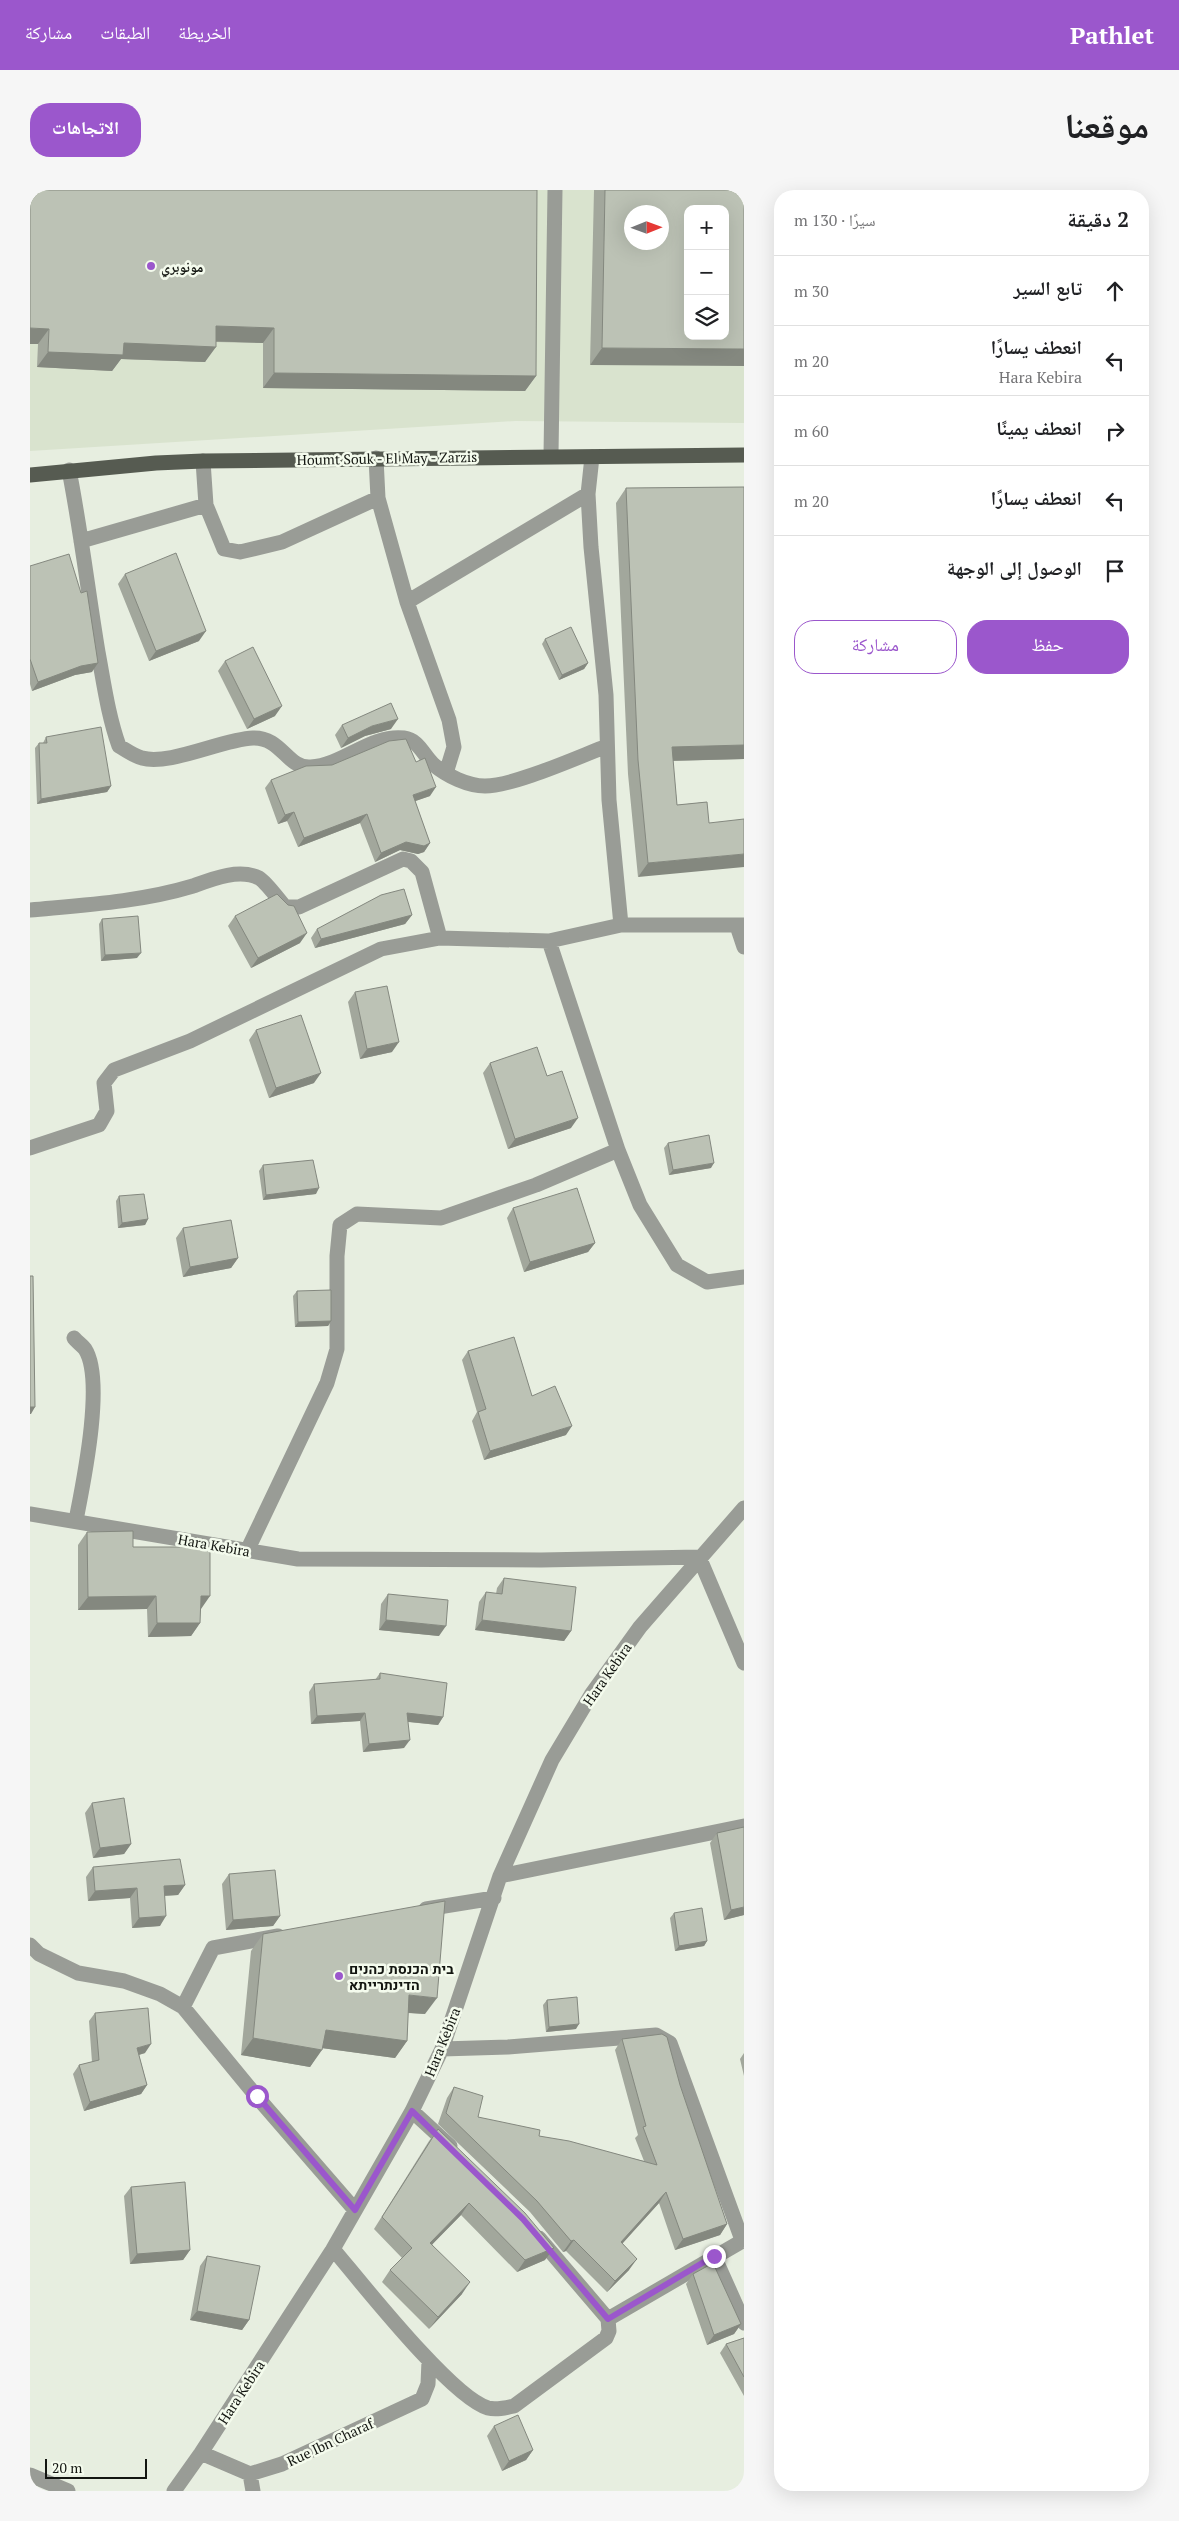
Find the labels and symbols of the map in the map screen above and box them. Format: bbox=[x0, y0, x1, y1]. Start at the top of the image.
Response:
north arrow bbox=[624, 205, 669, 250]
place label: مونوبري bbox=[161, 257, 203, 278]
marker: مونوبري bbox=[145, 260, 157, 272]
street label: Houmt Souk - El May - Zarzis bbox=[297, 447, 477, 469]
street label: Hara Kebira bbox=[176, 1529, 252, 1561]
street label: Hara Kebira bbox=[578, 1639, 636, 1709]
place label: בית הכנסת כהנים הדינתרייתא bbox=[349, 1959, 454, 1994]
marker: בית הכנסת כהנים הדינתרייתא bbox=[333, 1970, 345, 1982]
street label: Hara Kebira bbox=[420, 2005, 464, 2079]
route start bbox=[246, 2085, 269, 2108]
route end bbox=[703, 2245, 726, 2268]
street label: Hara Kebira bbox=[213, 2356, 269, 2428]
street label: Rue Ibn Charaf bbox=[284, 2413, 377, 2470]
scale bar bbox=[45, 2456, 148, 2479]

